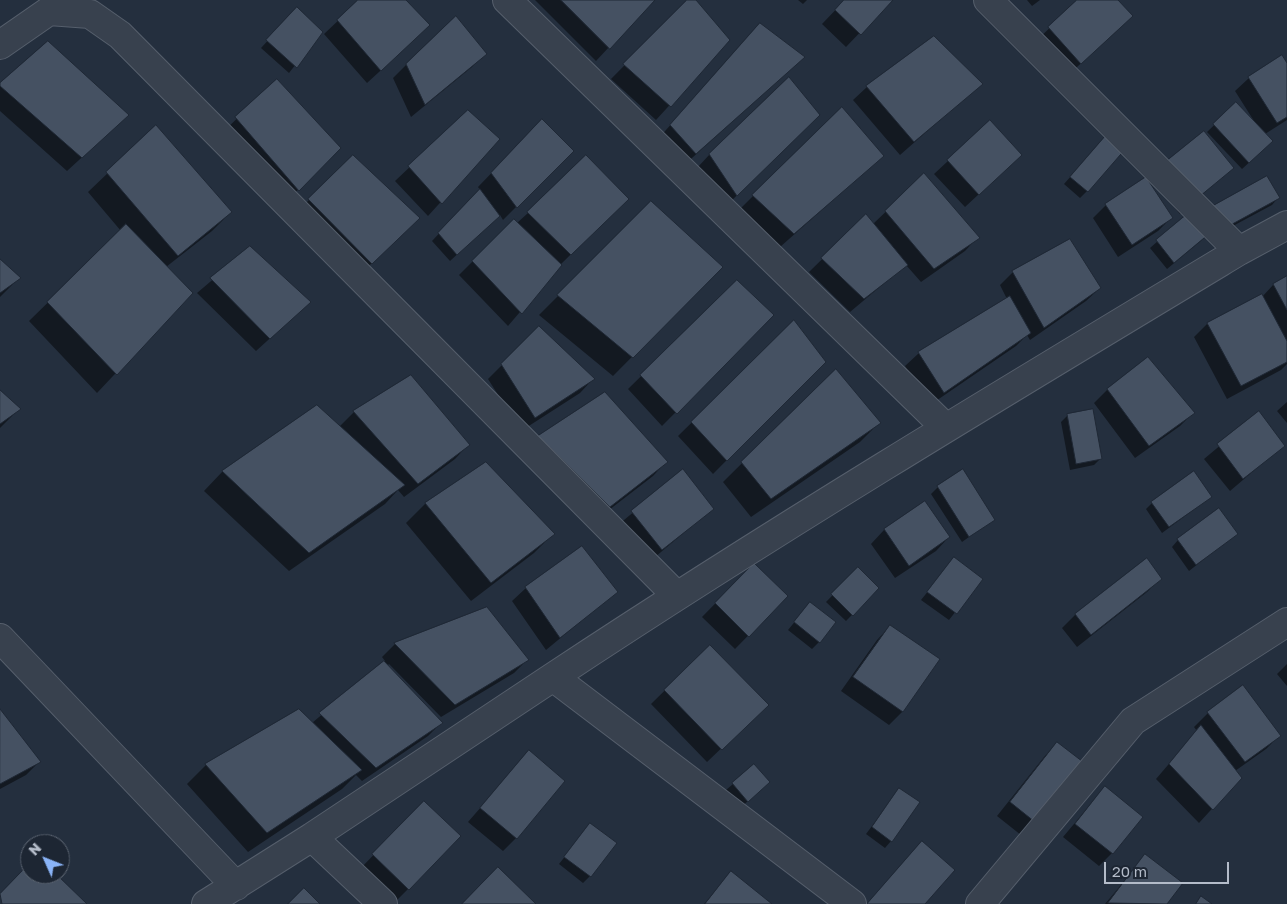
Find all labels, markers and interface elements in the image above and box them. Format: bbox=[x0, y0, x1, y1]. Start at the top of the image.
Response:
north arrow bbox=[20, 834, 70, 884]
text: N bbox=[25, 839, 44, 859]
scale bar bbox=[1107, 852, 1232, 884]
text: 20 m bbox=[1112, 862, 1147, 880]

